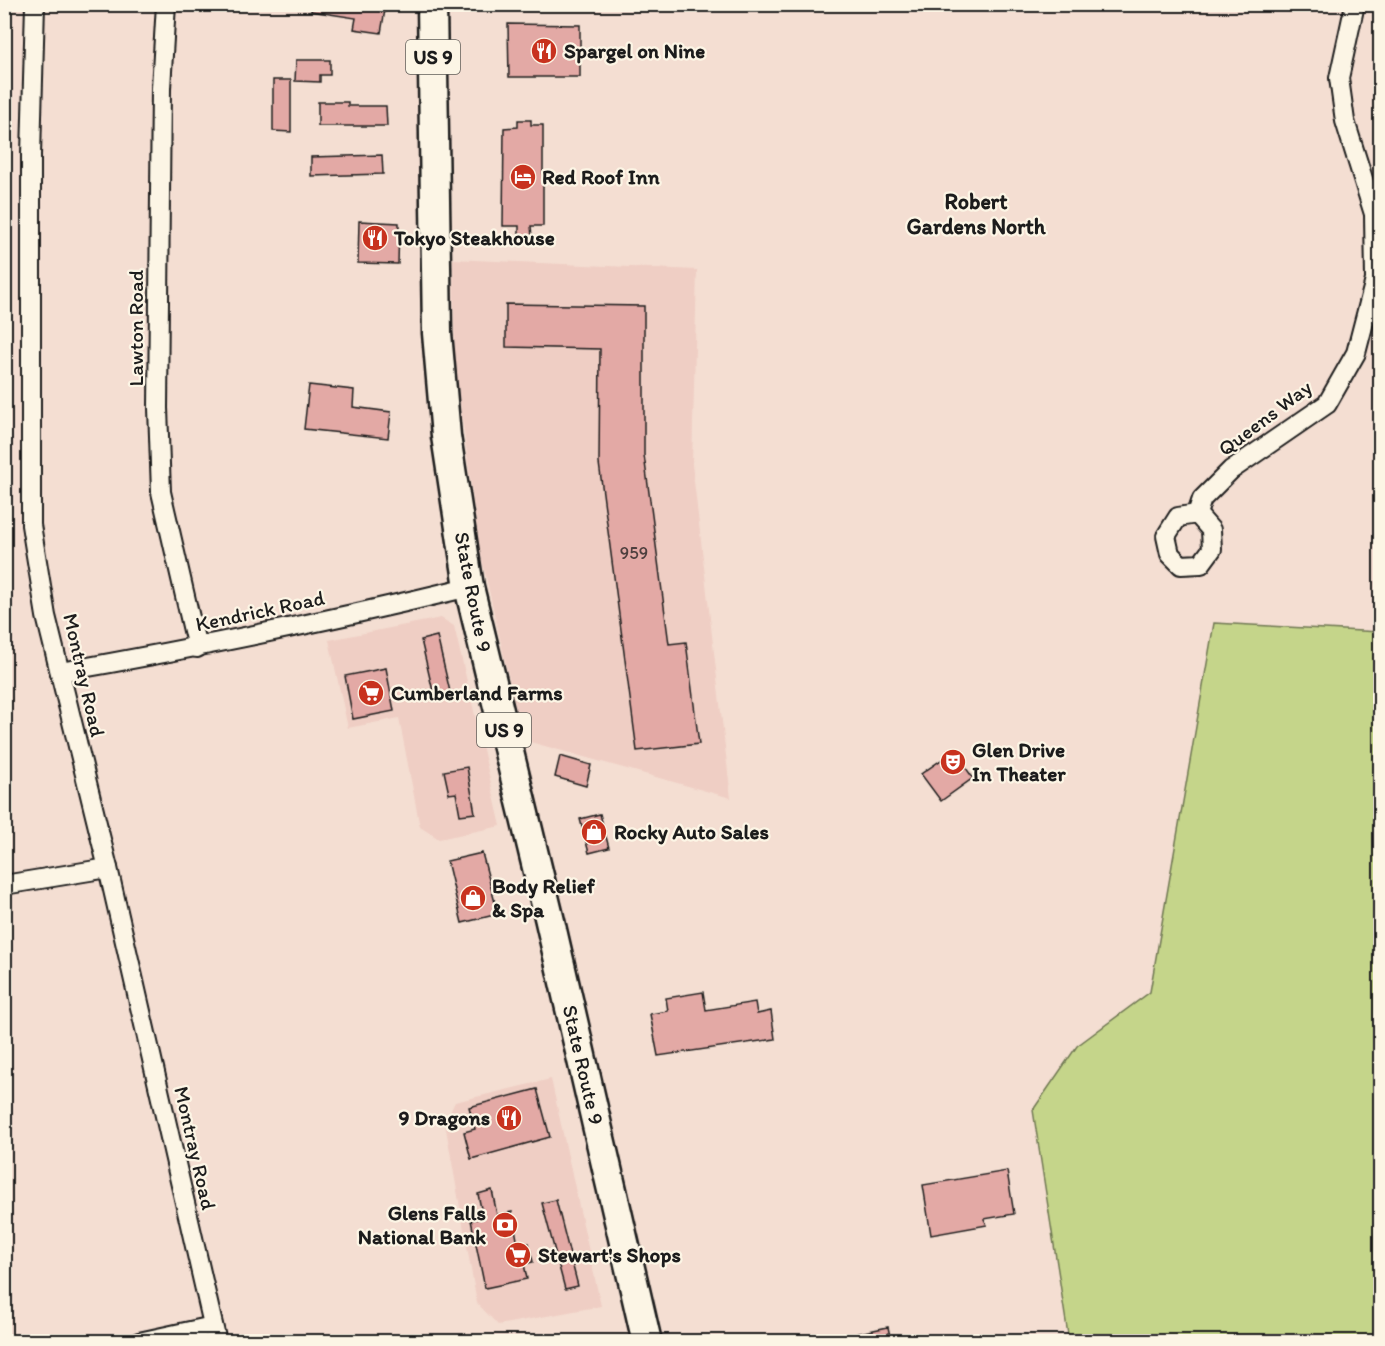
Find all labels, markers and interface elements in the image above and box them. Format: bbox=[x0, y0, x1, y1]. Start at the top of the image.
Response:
restaurant icon: Spargel on Nine bbox=[529, 36, 559, 66]
place label: Spargel on Nine bbox=[564, 38, 705, 64]
road number: US 9 bbox=[406, 40, 460, 74]
hotel icon: Red Roof Inn bbox=[508, 162, 538, 192]
place label: Red Roof Inn bbox=[542, 164, 660, 189]
district label: Robert Gardens North bbox=[906, 188, 1047, 240]
restaurant icon: Tokyo Steakhouse bbox=[360, 223, 390, 253]
place label: Tokyo Steakhouse bbox=[393, 225, 555, 251]
street label: Lawton Road bbox=[123, 269, 148, 386]
street label: Queens Way bbox=[1213, 374, 1317, 461]
street label: State Route 9 bbox=[450, 530, 497, 654]
house number: 959 bbox=[620, 542, 648, 564]
street label: Kendrick Road bbox=[193, 585, 327, 636]
street label: Montray Road bbox=[58, 611, 111, 739]
supermarket icon: Cumberland Farms bbox=[356, 678, 386, 708]
place label: Cumberland Farms bbox=[391, 680, 563, 705]
road number: US 9 bbox=[477, 713, 531, 747]
place label: Glen Drive In Theater bbox=[972, 737, 1066, 786]
theatre icon: Glen Drive In Theater bbox=[938, 747, 968, 777]
shop icon: Rocky Auto Sales bbox=[579, 817, 609, 847]
place label: Rocky Auto Sales bbox=[614, 819, 769, 845]
place label: Body Relief & Spa bbox=[492, 873, 596, 923]
shop icon: Body Relief & Spa bbox=[458, 883, 488, 913]
street label: State Route 9 bbox=[558, 1003, 609, 1127]
street label: Montray Road bbox=[169, 1084, 222, 1212]
restaurant icon: 9 Dragons bbox=[494, 1103, 524, 1133]
place label: 9 Dragons bbox=[399, 1105, 490, 1131]
place label: Glens Falls National Bank bbox=[358, 1200, 486, 1249]
bank icon: Glens Falls National Bank bbox=[490, 1210, 520, 1240]
supermarket icon: Stewart's Shops bbox=[503, 1240, 533, 1270]
place label: Stewart's Shops bbox=[538, 1242, 681, 1268]

